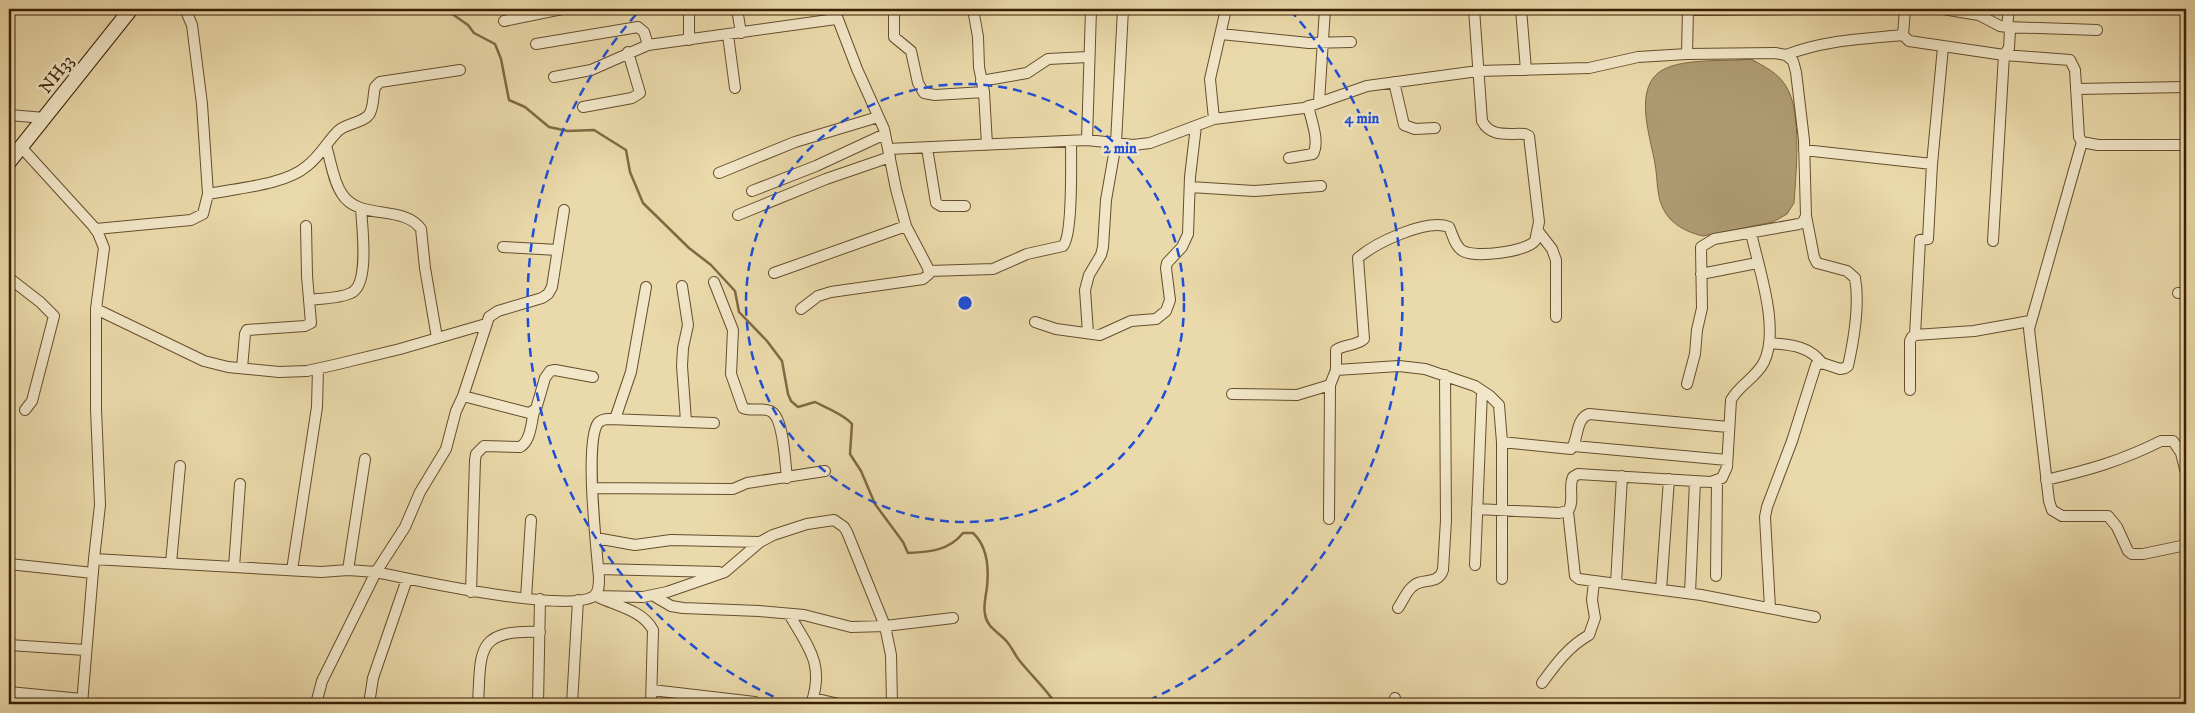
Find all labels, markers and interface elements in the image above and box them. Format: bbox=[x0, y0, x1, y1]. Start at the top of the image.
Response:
street label: NH33 bbox=[35, 51, 79, 98]
text: 4 min bbox=[1344, 109, 1380, 128]
text: 2 min bbox=[1103, 139, 1137, 158]
centre of rings bbox=[956, 294, 974, 312]

